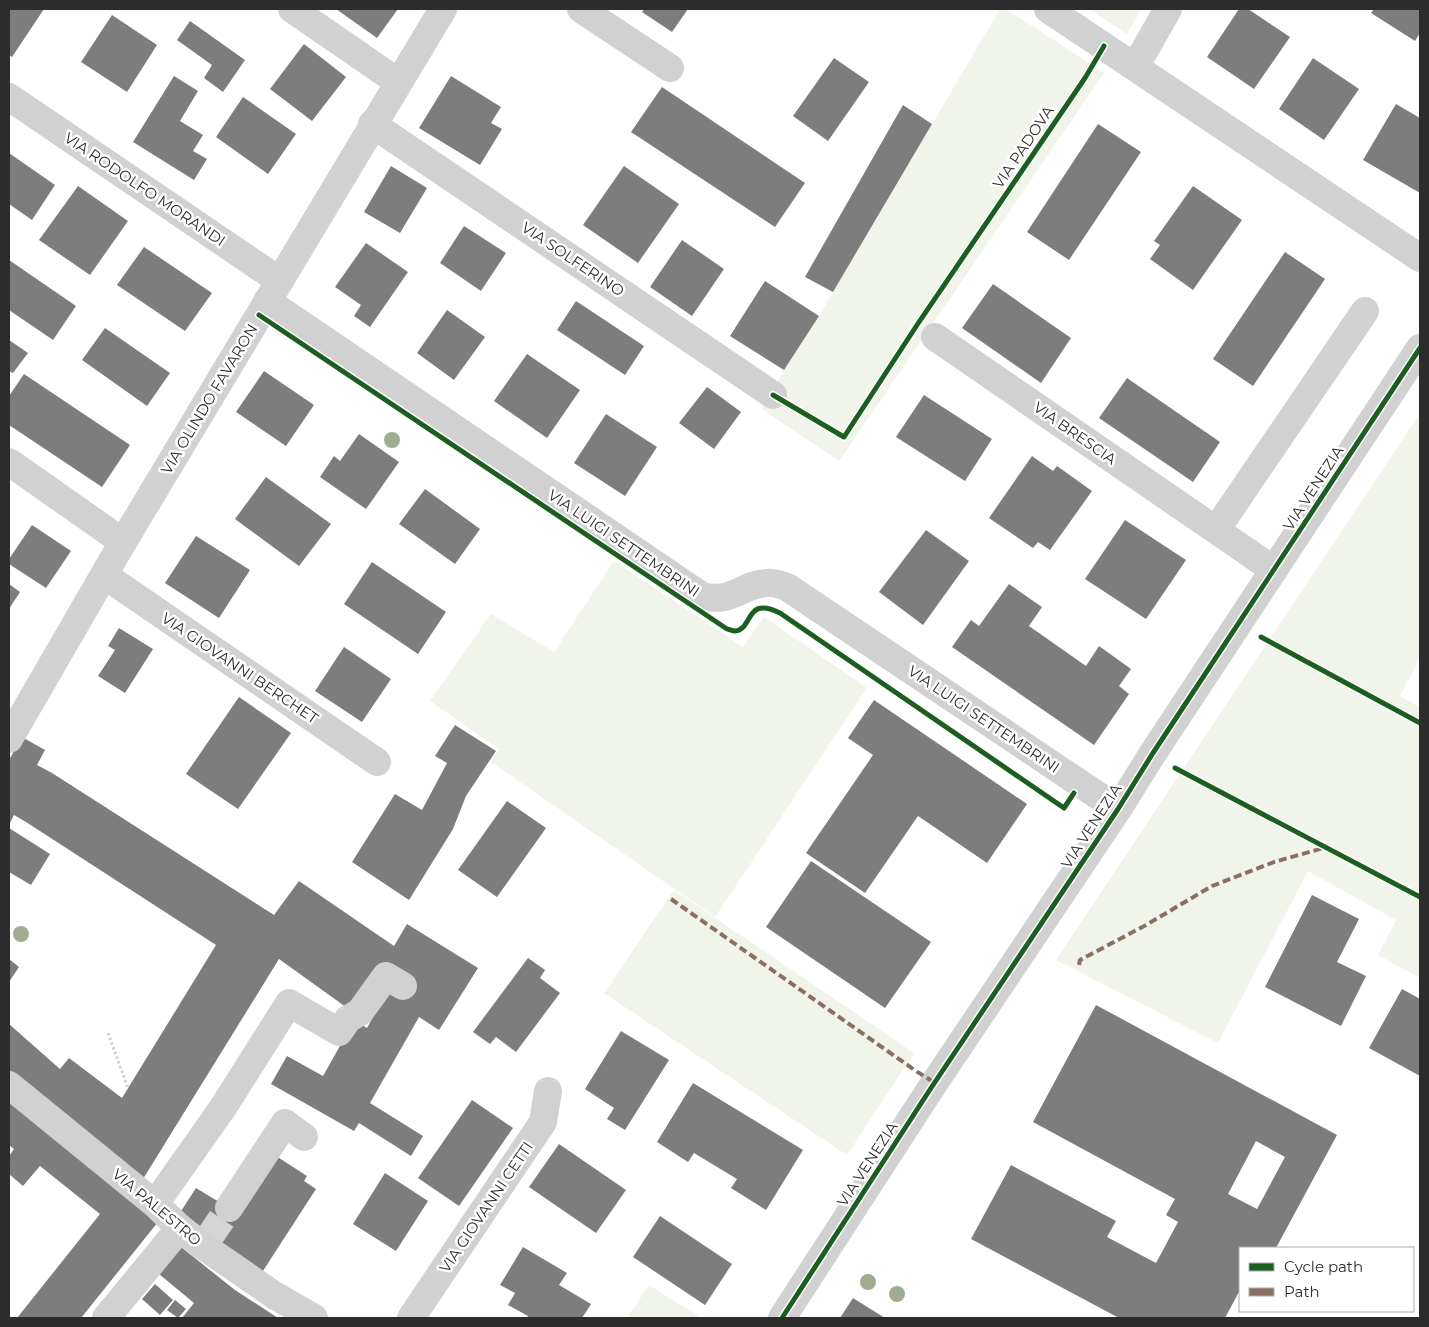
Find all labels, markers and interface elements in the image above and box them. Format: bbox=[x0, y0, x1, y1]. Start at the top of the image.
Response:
street label: VIA PADOVA bbox=[988, 102, 1058, 192]
street label: VIA RODOLFO MORANDI bbox=[61, 128, 229, 250]
street label: VIA SOLFERINO bbox=[518, 218, 628, 300]
street label: VIA OLINDO FAVARON bbox=[157, 320, 261, 478]
street label: VIA BRESCIA bbox=[1030, 397, 1120, 469]
street label: VIA VENEZIA bbox=[1279, 442, 1348, 534]
street label: VIA LUIGI SETTEMBRINI bbox=[544, 485, 704, 601]
street label: VIA GIOVANNI BERCHET bbox=[158, 608, 322, 728]
street label: VIA LUIGI SETTEMBRINI bbox=[904, 661, 1064, 777]
street label: VIA VENEZIA bbox=[1057, 780, 1126, 872]
street label: VIA VENEZIA bbox=[833, 1118, 902, 1210]
street label: VIA GIOVANNI CETTI bbox=[435, 1138, 537, 1276]
street label: VIA PALESTRO bbox=[109, 1164, 205, 1250]
legend bbox=[1239, 1247, 1414, 1312]
text: Cycle path bbox=[1284, 1257, 1363, 1276]
text: Path bbox=[1284, 1282, 1320, 1301]

